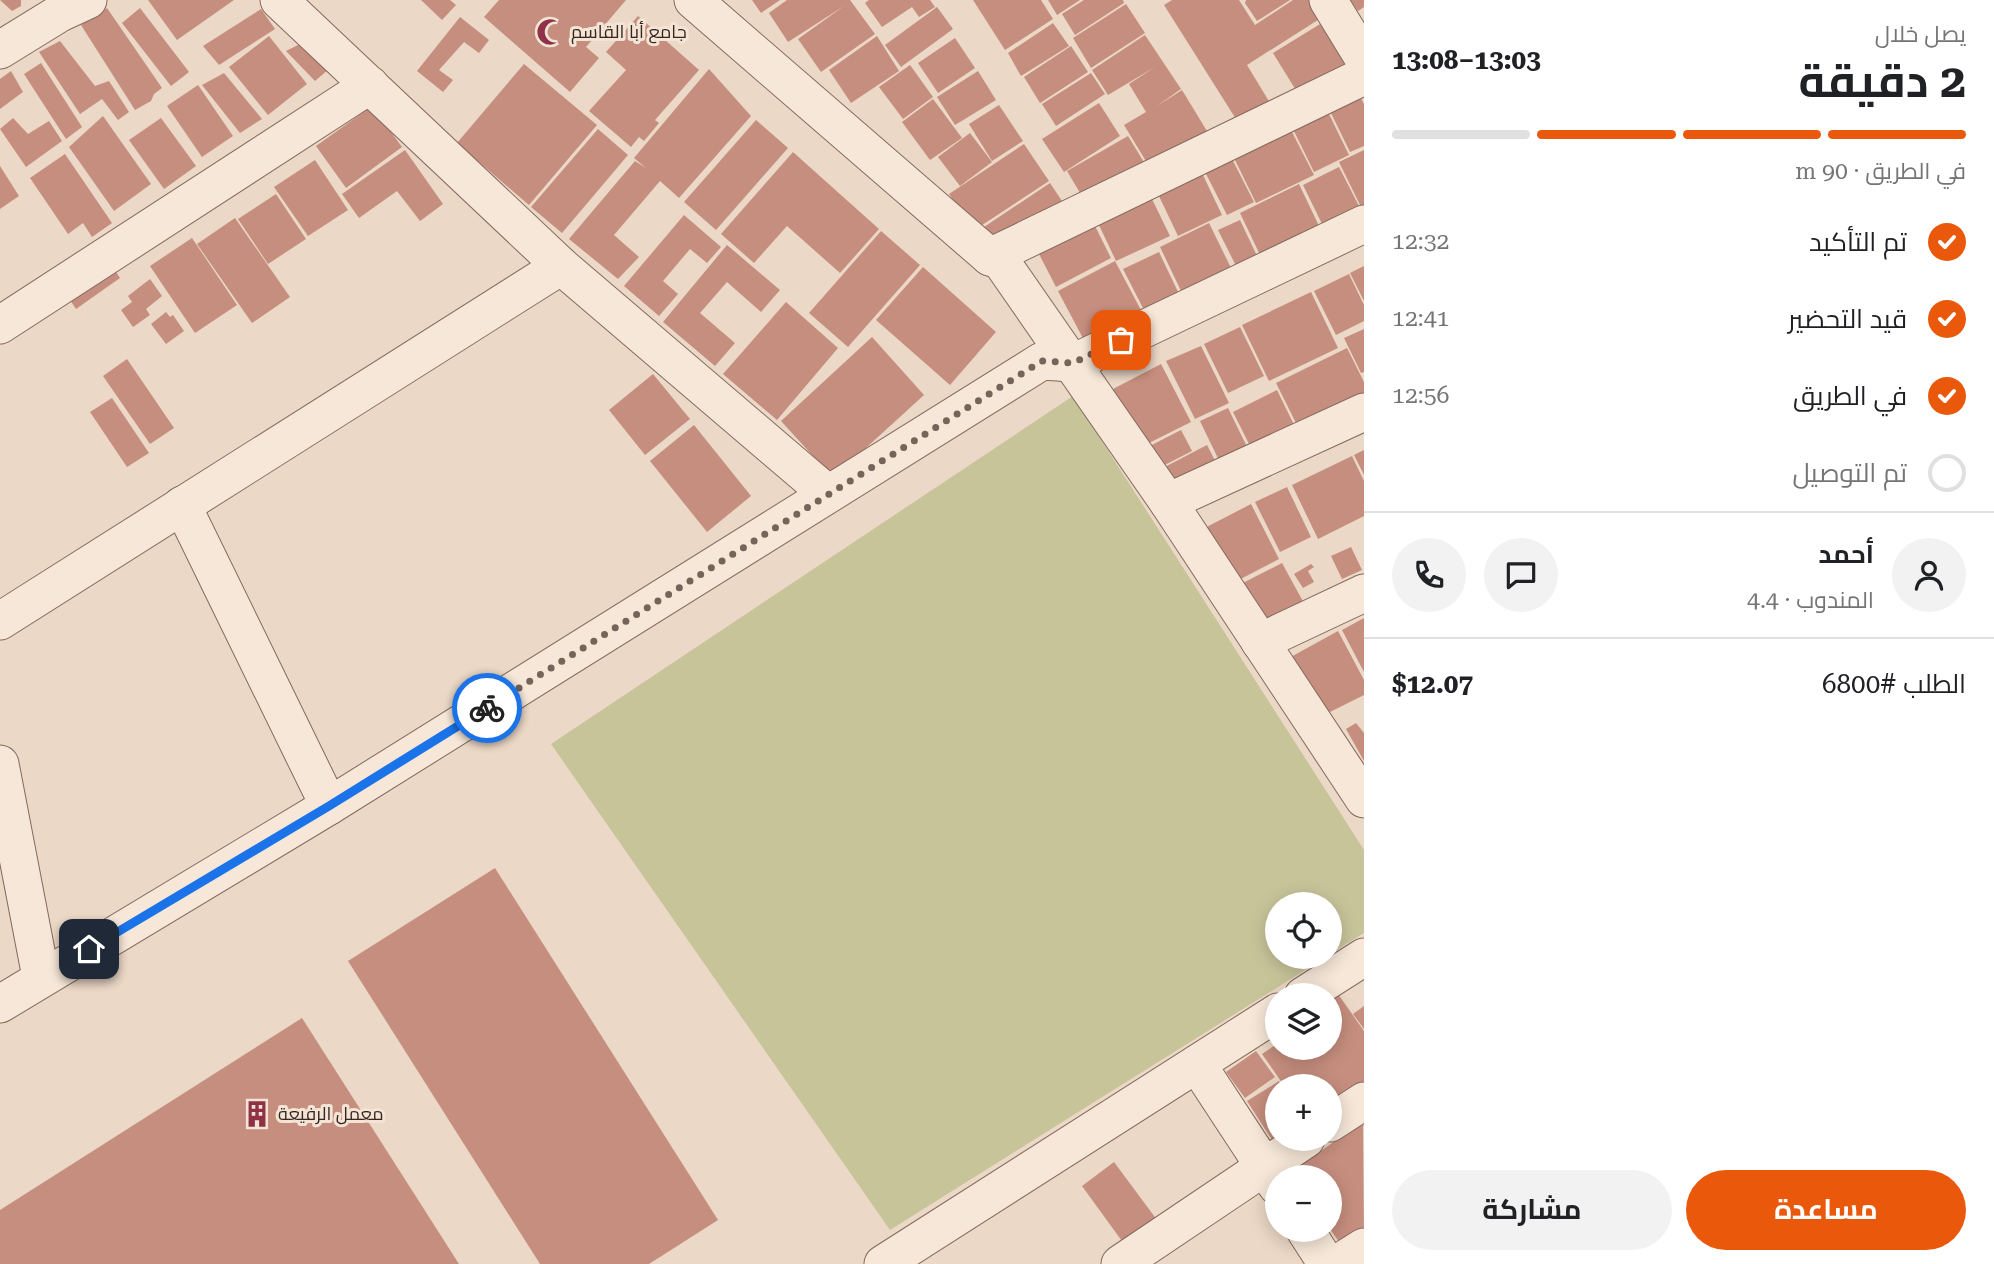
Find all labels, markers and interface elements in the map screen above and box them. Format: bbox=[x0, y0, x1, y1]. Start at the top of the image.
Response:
mosque icon: جامع أبا القاسم bbox=[535, 17, 565, 47]
place label: جامع أبا القاسم bbox=[571, 21, 687, 44]
text: يصل خلال bbox=[1875, 21, 1966, 48]
text: 13:03–13:08 bbox=[1392, 45, 1541, 75]
text: 2 دقيقة bbox=[1799, 54, 1966, 108]
text: في الطريق · 90 m bbox=[1795, 158, 1966, 185]
icon: check bbox=[1928, 223, 1966, 261]
text: تم التأكيد bbox=[1809, 227, 1907, 257]
text: 12:32 bbox=[1392, 228, 1449, 255]
icon: check bbox=[1928, 300, 1966, 338]
text: قيد التحضير bbox=[1788, 304, 1907, 334]
text: 12:41 bbox=[1392, 305, 1449, 332]
pin bbox=[1091, 310, 1151, 370]
icon: bag bbox=[1102, 321, 1140, 359]
icon: check bbox=[1928, 377, 1966, 415]
text: في الطريق bbox=[1793, 381, 1907, 411]
text: 12:56 bbox=[1392, 382, 1449, 409]
text: تم التوصيل bbox=[1792, 458, 1907, 488]
button: phone bbox=[1392, 538, 1466, 612]
button: chat bbox=[1484, 538, 1558, 612]
button: person bbox=[1892, 538, 1966, 612]
text: أحمد bbox=[1818, 539, 1874, 569]
text: المندوب · 4.4 bbox=[1747, 587, 1874, 614]
text: $12.07 bbox=[1392, 669, 1473, 699]
text: الطلب #6800 bbox=[1822, 669, 1966, 699]
courier bbox=[452, 673, 522, 743]
icon: bike bbox=[468, 689, 506, 727]
map controls bbox=[1265, 892, 1342, 1242]
button: locate bbox=[1265, 892, 1342, 969]
pin bbox=[59, 919, 119, 979]
icon: home bbox=[70, 930, 108, 968]
button: layers bbox=[1265, 983, 1342, 1060]
button: + bbox=[1265, 1074, 1342, 1151]
building icon: معمل الرفيعة bbox=[242, 1099, 272, 1129]
place label: معمل الرفيعة bbox=[278, 1103, 384, 1125]
button: − bbox=[1265, 1165, 1342, 1242]
button: مشاركة bbox=[1392, 1170, 1672, 1250]
button: مساعدة bbox=[1686, 1170, 1966, 1250]

